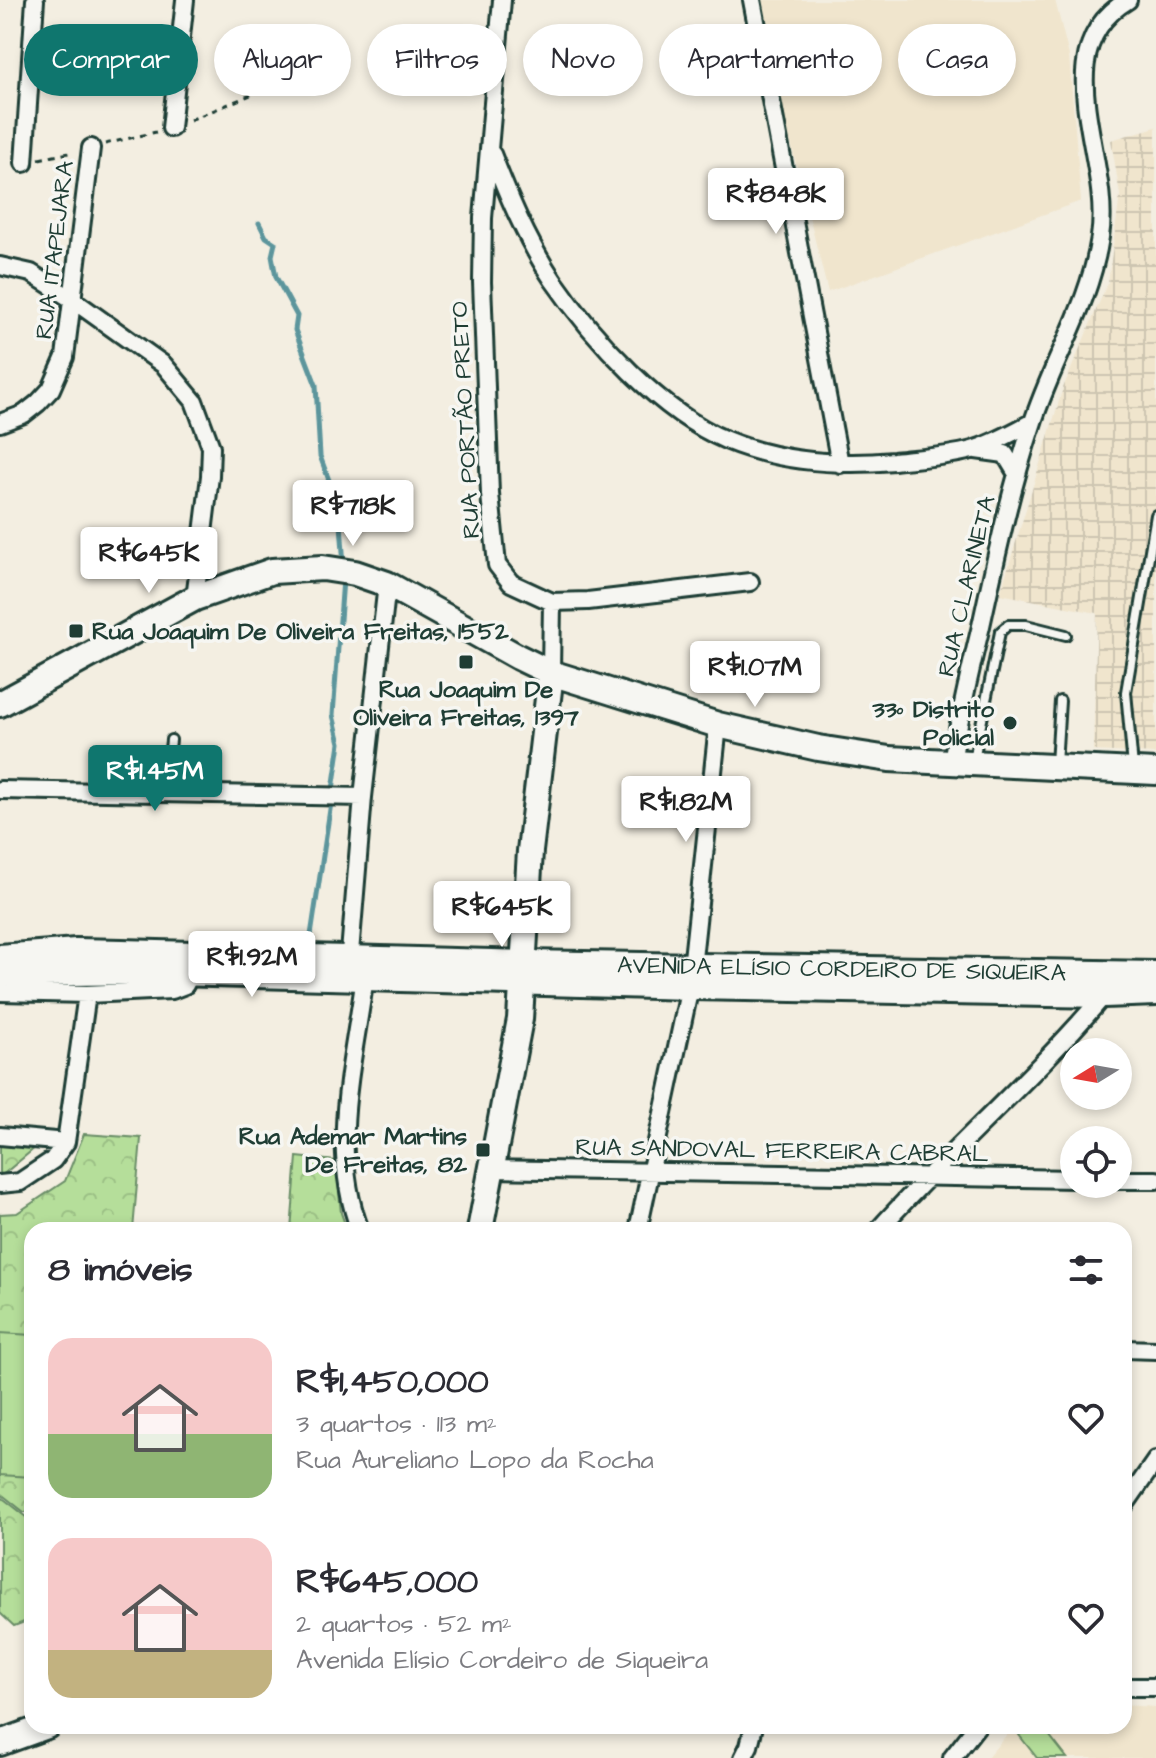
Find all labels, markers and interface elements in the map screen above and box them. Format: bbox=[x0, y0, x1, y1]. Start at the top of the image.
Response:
chip: Comprar bbox=[24, 24, 198, 96]
chip: Alugar bbox=[214, 24, 351, 96]
chip: Filtros bbox=[367, 24, 507, 96]
chip: Novo bbox=[523, 24, 643, 96]
chip: Apartamento bbox=[659, 24, 882, 96]
chip: Casa bbox=[898, 24, 1016, 96]
street label: RUA ITAPEJARA bbox=[27, 159, 83, 341]
pin: R$848K bbox=[711, 168, 841, 236]
text: R$848K bbox=[726, 176, 826, 212]
street label: RUA PORTÃO PRETO bbox=[443, 300, 489, 540]
pin: R$718K bbox=[288, 480, 418, 548]
text: R$718K bbox=[311, 488, 395, 524]
street label: RUA CLARINETA bbox=[930, 492, 1004, 680]
pin: R$645K bbox=[84, 527, 214, 595]
text: R$645K bbox=[98, 535, 200, 571]
place label: Rua Joaquim De Oliveira Freitas, 1552 bbox=[92, 615, 509, 649]
marker: Rua Joaquim De Oliveira Freitas, 1552 bbox=[67, 622, 85, 640]
pin: R$1.07M bbox=[681, 641, 829, 709]
text: R$1.07M bbox=[708, 649, 802, 685]
marker: Rua Joaquim De Oliveira Freitas, 1397 bbox=[457, 653, 475, 671]
place label: Rua Joaquim De Oliveira Freitas, 1397 bbox=[353, 673, 579, 735]
place label: 33º Distrito Policial bbox=[871, 693, 994, 755]
marker: 33º Distrito Policial bbox=[1001, 714, 1019, 732]
pin: R$1.45M bbox=[81, 745, 229, 813]
text: R$1.45M bbox=[106, 753, 204, 789]
pin: R$1.82M bbox=[612, 776, 760, 844]
text: R$1.82M bbox=[639, 784, 733, 820]
pin: R$645K bbox=[437, 881, 567, 949]
text: R$645K bbox=[451, 889, 553, 925]
pin: R$1.92M bbox=[178, 931, 326, 999]
text: R$1.92M bbox=[206, 939, 298, 975]
street label: AVENIDA ELÍSIO CORDEIRO DE SIQUEIRA bbox=[617, 949, 1066, 990]
north arrow bbox=[1060, 1038, 1132, 1110]
map controls bbox=[1060, 1038, 1132, 1198]
place label: Rua Ademar Martins De Freitas, 82 bbox=[239, 1120, 467, 1182]
button: locate bbox=[1060, 1126, 1132, 1198]
street label: RUA SANDOVAL FERREIRA CABRAL bbox=[575, 1130, 989, 1172]
marker: Rua Ademar Martins De Freitas, 82 bbox=[474, 1141, 492, 1159]
text: 8 imóveis bbox=[48, 1246, 193, 1294]
icon: filters bbox=[1064, 1248, 1108, 1292]
text: R$1,450,000 bbox=[296, 1358, 489, 1406]
icon: home bbox=[112, 1370, 208, 1466]
icon: heart bbox=[1064, 1396, 1108, 1440]
text: 3 quartos · 113 m² bbox=[296, 1406, 497, 1442]
text: Rua Aureliano Lopo da Rocha bbox=[296, 1442, 654, 1478]
text: R$645,000 bbox=[296, 1558, 478, 1606]
icon: home bbox=[112, 1570, 208, 1666]
icon: heart bbox=[1064, 1596, 1108, 1640]
text: 2 quartos · 52 m² bbox=[296, 1606, 512, 1642]
text: Avenida Elísio Cordeiro de Siqueira bbox=[296, 1642, 708, 1678]

